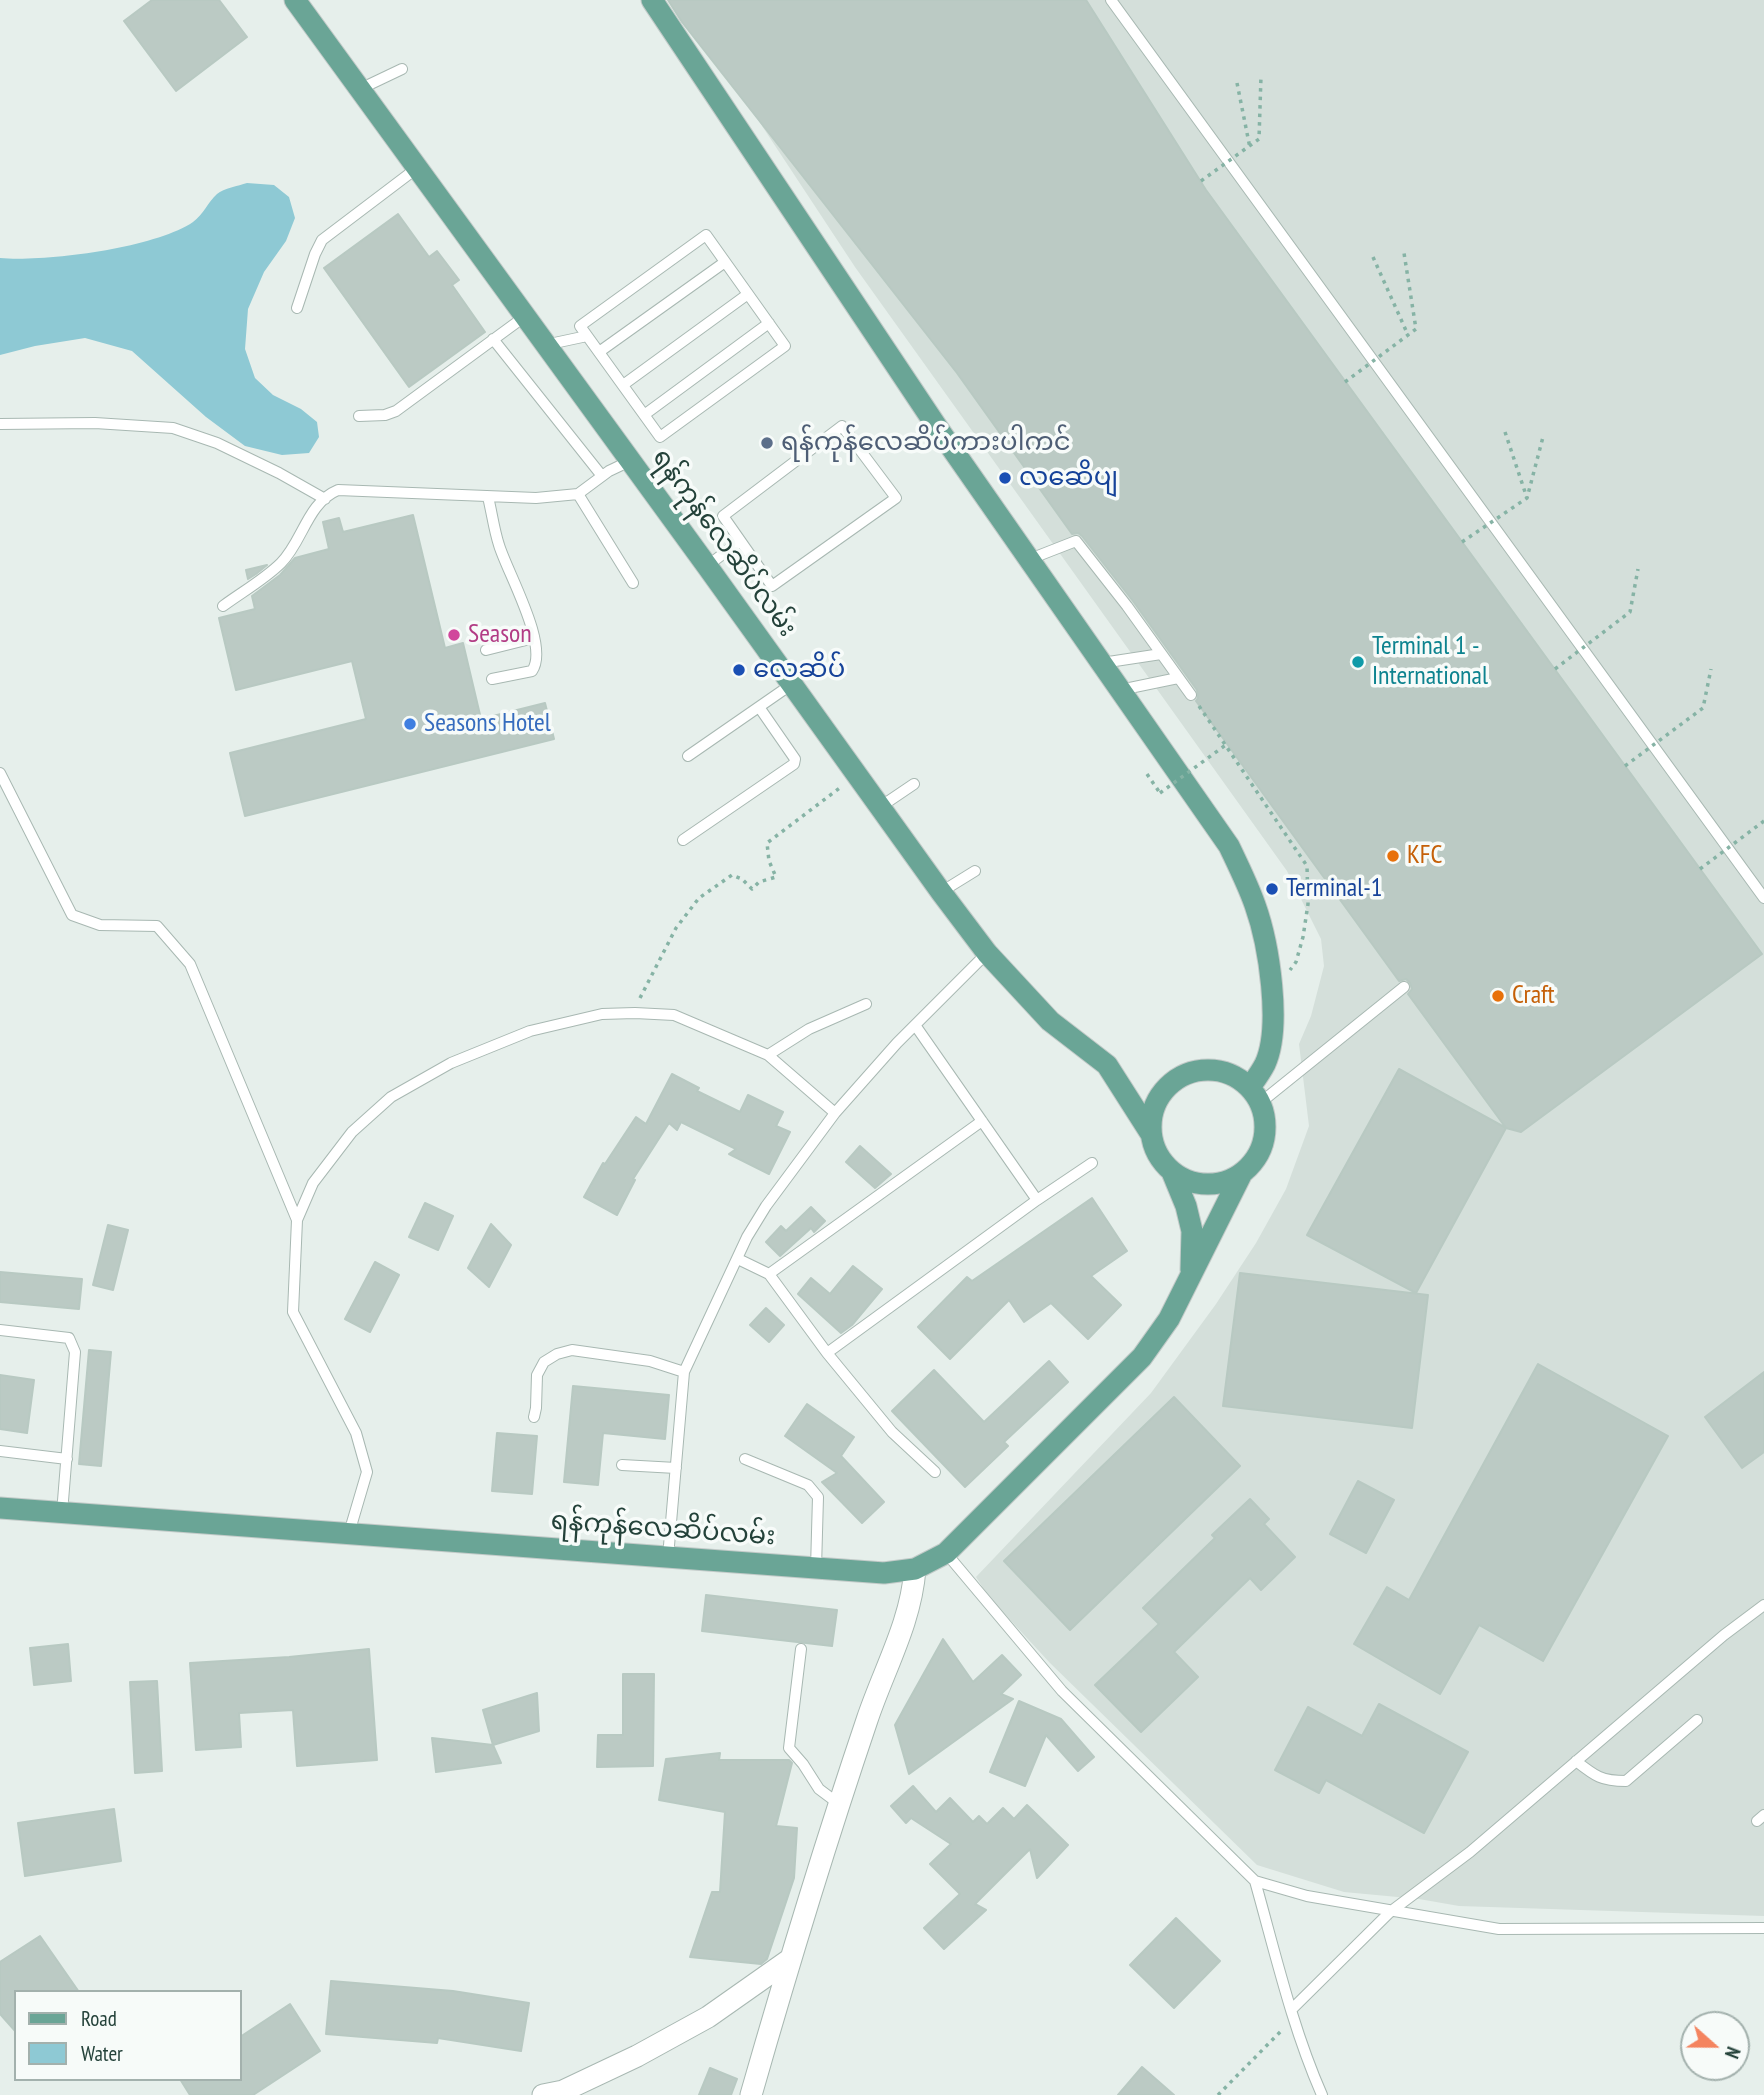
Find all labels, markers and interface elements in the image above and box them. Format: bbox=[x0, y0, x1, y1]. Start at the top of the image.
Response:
place label: ရန်ကုန်လေဆိပ်ကားပါကင် bbox=[781, 427, 1071, 459]
marker: ရန်ကုန်လေဆိပ်ကားပါကင် bbox=[759, 435, 775, 451]
street label: ရန်ကုန်လေဆိပ်လမ်း bbox=[645, 443, 803, 643]
place label: လဆေိပျ bbox=[1019, 462, 1118, 494]
marker: လဆေိပျ bbox=[997, 470, 1013, 486]
place label: Season bbox=[468, 619, 532, 651]
marker: Season bbox=[446, 627, 462, 643]
place label: Terminal 1 - International bbox=[1372, 631, 1488, 692]
place label: လေဆိပ် bbox=[753, 654, 845, 686]
marker: Terminal 1 - International bbox=[1350, 654, 1366, 670]
marker: လေဆိပ် bbox=[731, 662, 747, 678]
place label: Seasons Hotel bbox=[424, 708, 551, 740]
marker: Seasons Hotel bbox=[402, 716, 418, 732]
place label: KFC bbox=[1407, 840, 1442, 872]
marker: KFC bbox=[1385, 848, 1401, 864]
place label: Terminal-1 bbox=[1286, 873, 1383, 905]
marker: Terminal-1 bbox=[1264, 881, 1280, 897]
place label: Craft bbox=[1512, 980, 1555, 1012]
marker: Craft bbox=[1490, 988, 1506, 1004]
street label: ရန်ကုန်လေဆိပ်လမ်း bbox=[550, 1506, 776, 1552]
legend bbox=[14, 1990, 242, 2081]
text: Road bbox=[81, 2005, 117, 2032]
north arrow bbox=[1680, 2011, 1750, 2081]
text: Water bbox=[81, 2040, 123, 2067]
text: N bbox=[1720, 2044, 1746, 2062]

